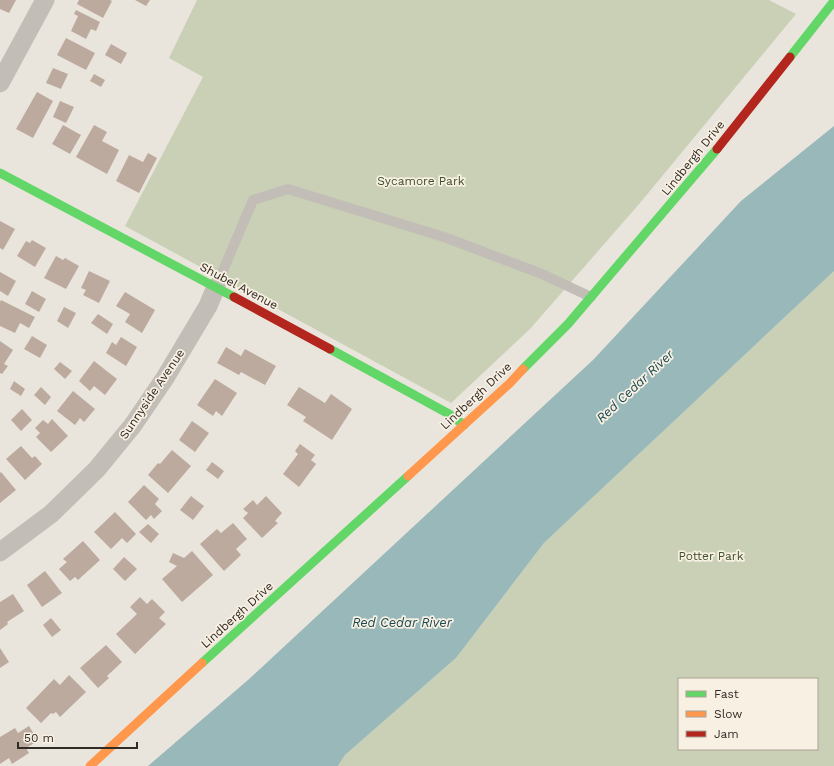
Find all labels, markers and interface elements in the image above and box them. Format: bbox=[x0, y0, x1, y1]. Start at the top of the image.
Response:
street label: Lindbergh Drive bbox=[659, 118, 727, 198]
park label: Sycamore Park bbox=[377, 174, 465, 188]
street label: Shubel Avenue bbox=[198, 260, 280, 312]
street label: Sunnyside Avenue bbox=[117, 346, 187, 442]
water label: Red Cedar River bbox=[593, 346, 677, 425]
street label: Lindbergh Drive bbox=[438, 359, 515, 433]
park label: Potter Park bbox=[678, 549, 744, 563]
street label: Lindbergh Drive bbox=[198, 579, 276, 651]
water label: Red Cedar River bbox=[352, 615, 453, 630]
legend bbox=[678, 678, 818, 750]
text: Fast bbox=[714, 687, 739, 701]
text: Slow bbox=[714, 707, 742, 721]
scale bar bbox=[18, 724, 137, 750]
text: Jam bbox=[714, 727, 739, 741]
text: 50 m bbox=[24, 731, 54, 745]

